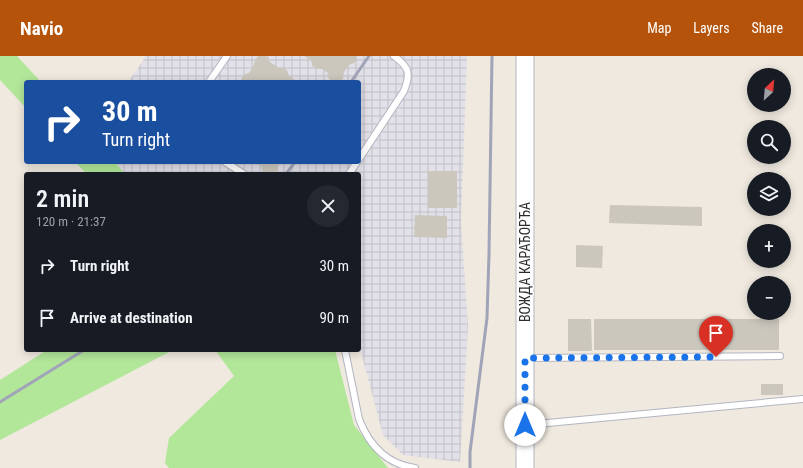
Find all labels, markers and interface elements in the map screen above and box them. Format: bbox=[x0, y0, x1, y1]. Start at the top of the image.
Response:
text: Navio bbox=[20, 17, 63, 40]
text: Map bbox=[647, 20, 671, 36]
text: Layers bbox=[693, 20, 730, 36]
text: Share bbox=[752, 20, 783, 36]
north arrow bbox=[747, 68, 791, 112]
map controls bbox=[747, 68, 791, 320]
text: 30 m bbox=[102, 95, 158, 128]
icon: right bbox=[36, 96, 88, 148]
button: search bbox=[747, 120, 791, 164]
text: Turn right bbox=[102, 129, 170, 150]
button: layers bbox=[747, 172, 791, 216]
text: 2 min bbox=[36, 185, 89, 213]
button: close bbox=[307, 185, 349, 227]
street label: ВОЖДА КАРАЂОРЂА bbox=[517, 202, 533, 322]
text: 120 m · 21:37 bbox=[36, 214, 106, 229]
button: + bbox=[747, 224, 791, 268]
icon: right bbox=[36, 255, 58, 277]
text: Turn right bbox=[70, 257, 129, 275]
text: 30 m bbox=[319, 257, 349, 275]
button: − bbox=[747, 276, 791, 320]
icon: arrive bbox=[36, 307, 58, 329]
text: Arrive at destination bbox=[70, 309, 193, 327]
text: 90 m bbox=[319, 309, 349, 327]
pin bbox=[699, 316, 733, 357]
icon: arrive bbox=[705, 322, 727, 344]
position arrow bbox=[504, 404, 546, 446]

